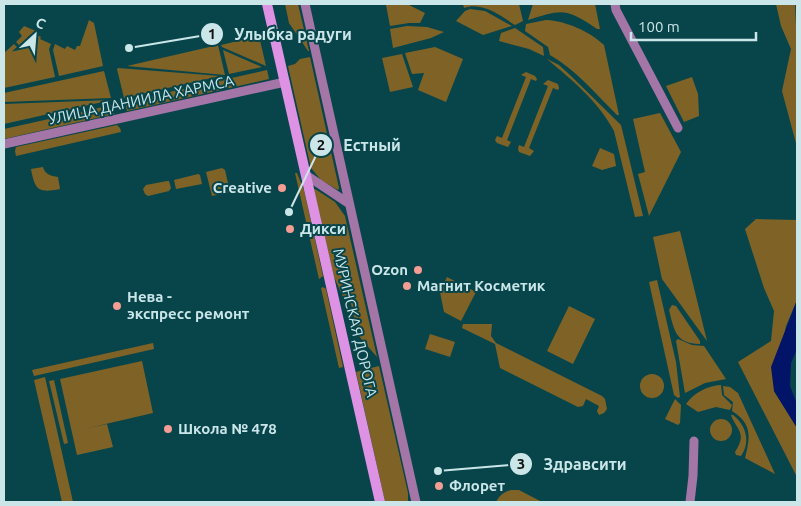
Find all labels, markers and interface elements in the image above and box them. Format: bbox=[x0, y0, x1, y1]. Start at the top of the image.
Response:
north arrow bbox=[10, 10, 60, 60]
scale bar bbox=[631, 10, 756, 42]
text: С bbox=[33, 14, 48, 32]
text: 100 m bbox=[638, 18, 680, 35]
callout: Улыбка радуги bbox=[199, 19, 361, 50]
text: 1 bbox=[208, 25, 216, 42]
text: Улыбка радуги bbox=[234, 25, 352, 43]
street label: УЛИЦА ДАНИИЛА ХАРМСА bbox=[46, 71, 236, 128]
callout: Естный bbox=[308, 130, 411, 161]
text: 2 bbox=[317, 136, 325, 153]
text: Естный bbox=[343, 136, 401, 154]
place label: Creative bbox=[213, 179, 272, 196]
marker: Creative bbox=[276, 182, 288, 194]
place label: Дикси bbox=[300, 220, 346, 237]
marker: Дикси bbox=[284, 223, 296, 235]
street label: МУРИНСКАЯ ДОРОГА bbox=[330, 247, 381, 399]
place label: Ozon bbox=[371, 261, 408, 278]
marker: Ozon bbox=[412, 264, 424, 276]
place label: Магнит Косметик bbox=[417, 277, 546, 294]
marker: Магнит Косметик bbox=[401, 280, 413, 292]
place label: Нева - экспресс ремонт bbox=[127, 288, 250, 322]
marker: Нева - экспресс ремонт bbox=[111, 300, 123, 312]
place label: Школа № 478 bbox=[178, 420, 277, 437]
marker: Школа № 478 bbox=[162, 423, 174, 435]
callout: Здравсити bbox=[508, 448, 636, 479]
text: 3 bbox=[517, 455, 525, 472]
text: Здравсити bbox=[543, 455, 627, 473]
place label: Флорет bbox=[449, 477, 506, 494]
marker: Флорет bbox=[433, 480, 445, 492]

